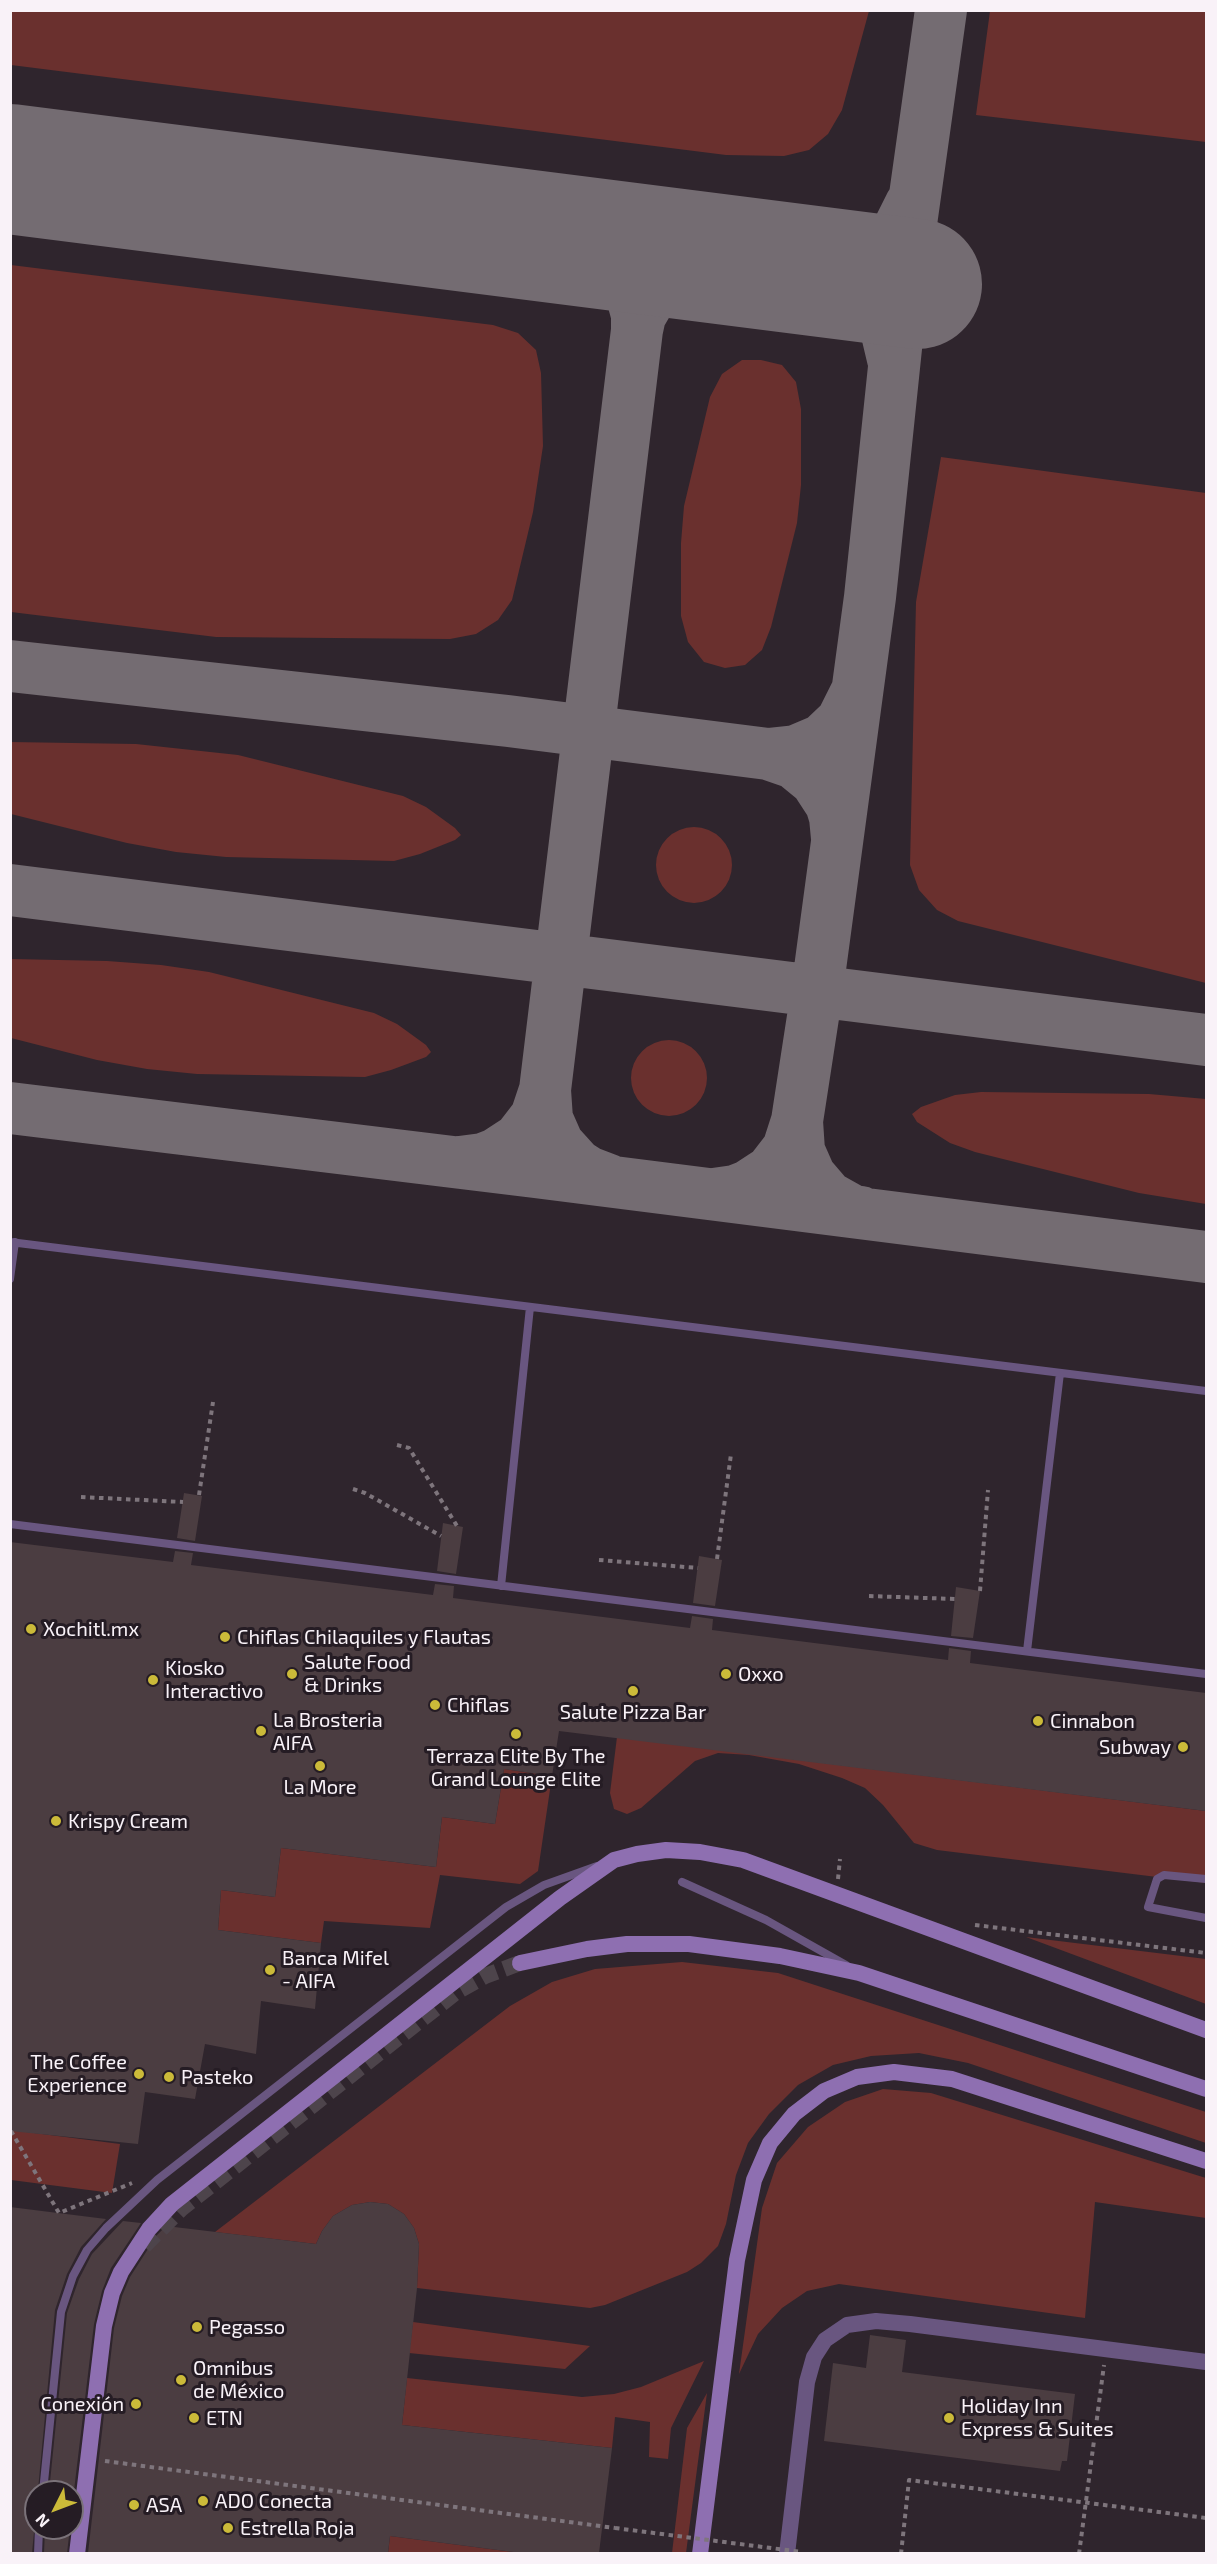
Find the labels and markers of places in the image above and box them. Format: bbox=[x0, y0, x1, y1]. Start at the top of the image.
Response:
place label: Xochitl.mx bbox=[43, 1617, 139, 1641]
marker: Xochitl.mx bbox=[24, 1622, 38, 1636]
place label: Chiflas Chilaquiles y Flautas bbox=[237, 1625, 491, 1649]
marker: Chiflas Chilaquiles y Flautas bbox=[218, 1630, 232, 1644]
place label: Salute Food & Drinks bbox=[304, 1650, 411, 1697]
place label: Kiosko Interactivo bbox=[165, 1656, 263, 1703]
place label: Oxxo bbox=[738, 1662, 784, 1686]
marker: Salute Food & Drinks bbox=[285, 1667, 299, 1681]
marker: Oxxo bbox=[719, 1667, 733, 1681]
marker: Kiosko Interactivo bbox=[146, 1673, 160, 1687]
marker: Salute Pizza Bar bbox=[626, 1684, 640, 1698]
place label: Chiflas bbox=[447, 1693, 509, 1717]
marker: Chiflas bbox=[428, 1698, 442, 1712]
place label: Salute Pizza Bar bbox=[560, 1700, 706, 1724]
place label: La Brosteria AIFA bbox=[273, 1708, 383, 1755]
place label: Cinnabon bbox=[1050, 1709, 1135, 1733]
marker: Cinnabon bbox=[1031, 1714, 1045, 1728]
marker: La Brosteria AIFA bbox=[254, 1724, 268, 1738]
marker: Terraza Elite By The Grand Lounge Elite bbox=[509, 1727, 523, 1741]
place label: Subway bbox=[1099, 1735, 1171, 1759]
marker: Subway bbox=[1176, 1740, 1190, 1754]
place label: Terraza Elite By The Grand Lounge Elite bbox=[426, 1744, 606, 1791]
marker: La More bbox=[313, 1759, 327, 1773]
place label: La More bbox=[283, 1775, 357, 1799]
place label: Krispy Cream bbox=[68, 1809, 188, 1833]
marker: Krispy Cream bbox=[49, 1814, 63, 1828]
place label: Banca Mifel - AIFA bbox=[282, 1946, 389, 1993]
marker: Banca Mifel - AIFA bbox=[263, 1963, 277, 1977]
place label: The Coffee Experience bbox=[27, 2050, 127, 2097]
place label: Pasteko bbox=[181, 2065, 253, 2089]
marker: The Coffee Experience bbox=[132, 2067, 146, 2081]
marker: Pasteko bbox=[162, 2070, 176, 2084]
place label: Pegasso bbox=[209, 2315, 285, 2339]
marker: Pegasso bbox=[190, 2320, 204, 2334]
place label: Omnibus de México bbox=[193, 2356, 284, 2403]
marker: Omnibus de México bbox=[174, 2373, 188, 2387]
place label: Conexión bbox=[40, 2392, 124, 2416]
place label: Holiday Inn Express & Suites bbox=[961, 2394, 1114, 2441]
marker: Conexión bbox=[129, 2397, 143, 2411]
place label: ETN bbox=[206, 2406, 243, 2430]
marker: ETN bbox=[187, 2411, 201, 2425]
marker: Holiday Inn Express & Suites bbox=[942, 2411, 956, 2425]
place label: ADO Conecta bbox=[215, 2489, 332, 2513]
place label: ASA bbox=[146, 2493, 182, 2517]
marker: ADO Conecta bbox=[196, 2494, 210, 2508]
marker: ASA bbox=[127, 2498, 141, 2512]
place label: Estrella Roja bbox=[240, 2516, 354, 2540]
marker: Estrella Roja bbox=[221, 2521, 235, 2535]

